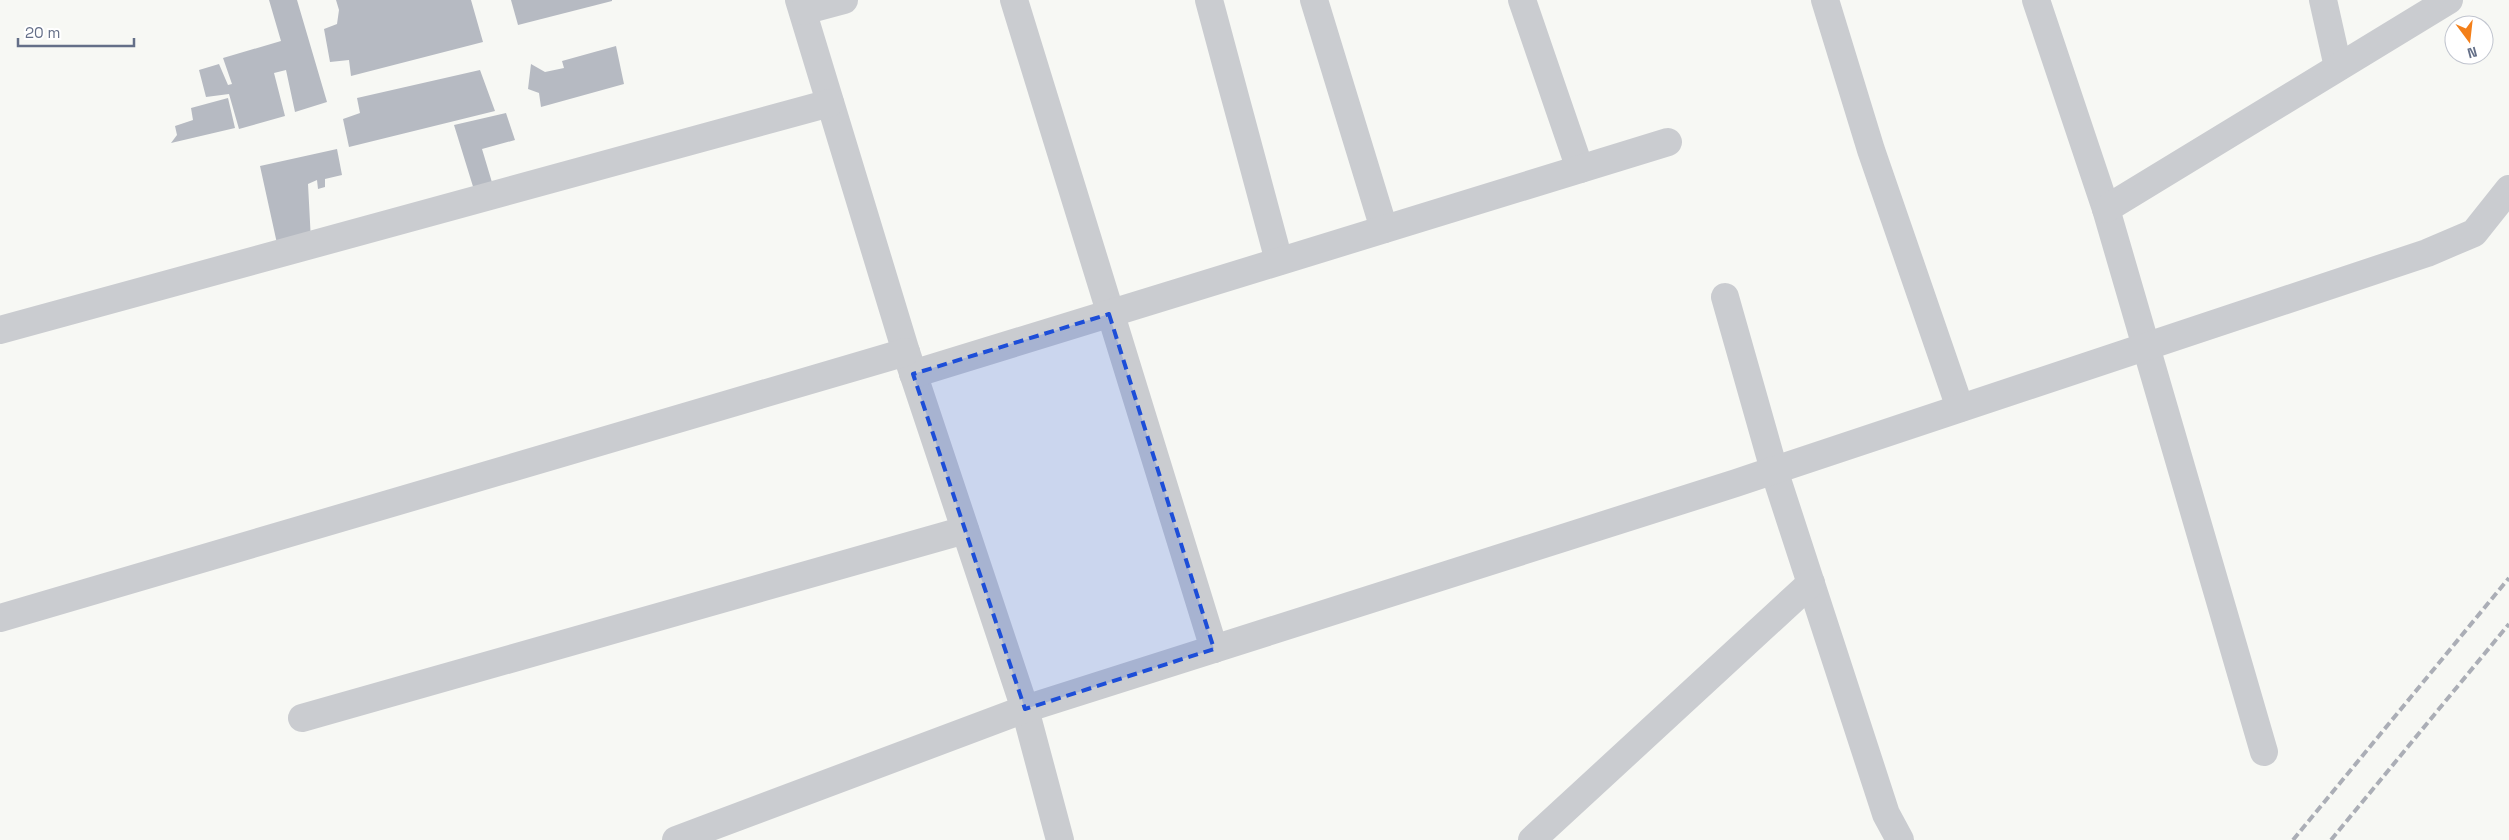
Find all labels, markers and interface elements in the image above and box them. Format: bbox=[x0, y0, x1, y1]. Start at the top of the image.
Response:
scale bar bbox=[18, 15, 134, 47]
north arrow bbox=[2444, 15, 2494, 65]
text: 20 m bbox=[25, 23, 60, 42]
text: N bbox=[2465, 43, 2479, 62]

